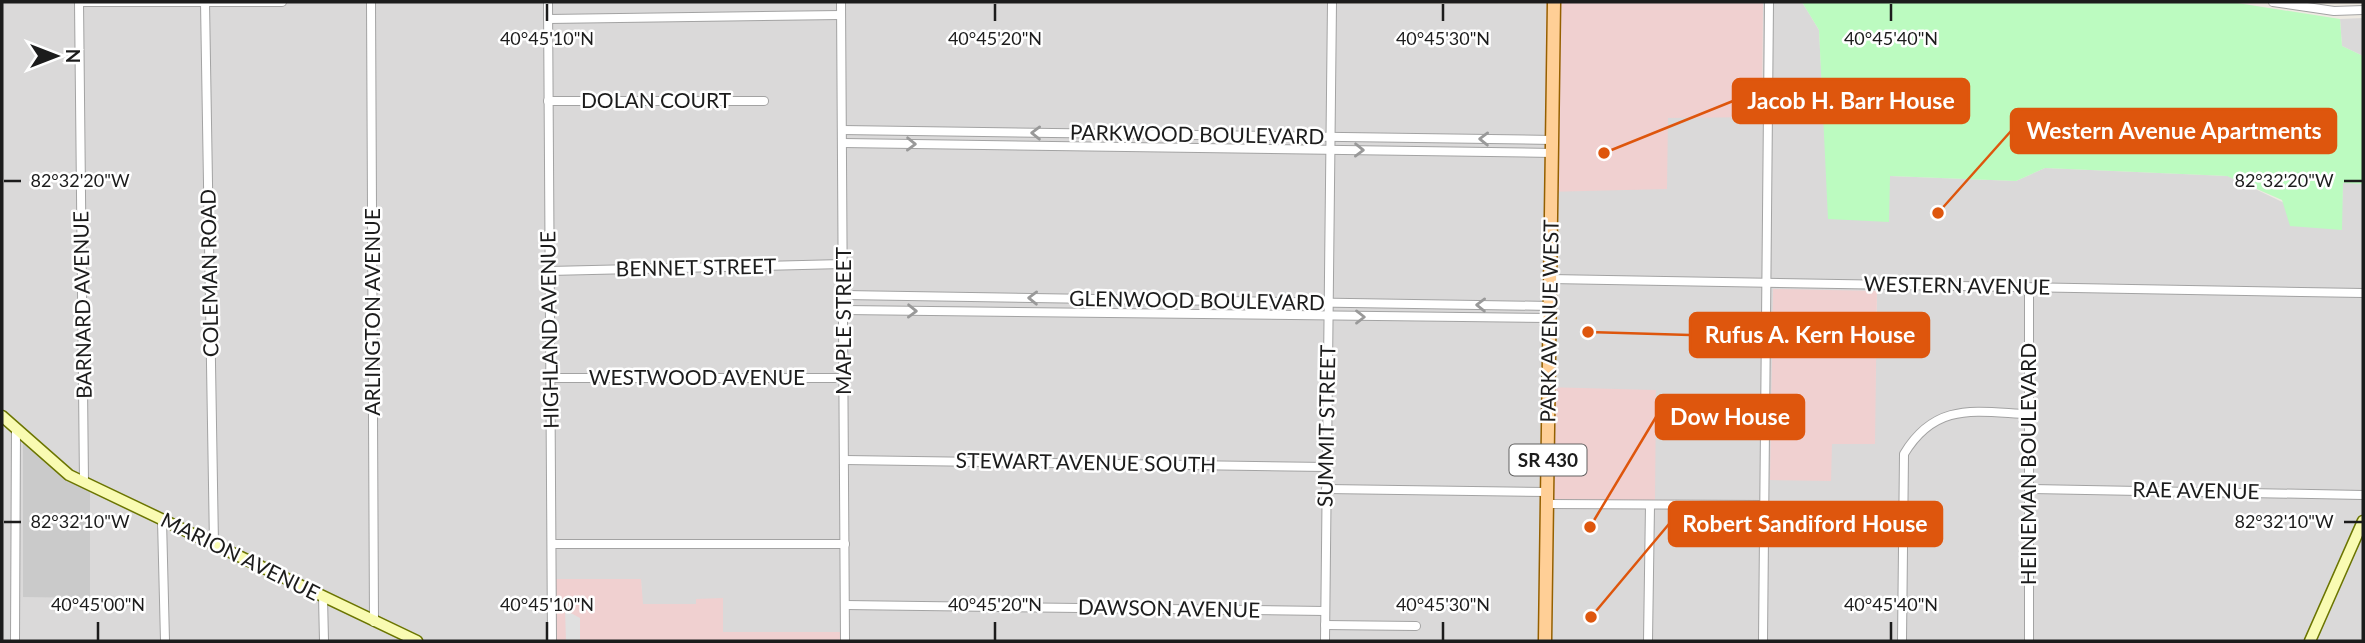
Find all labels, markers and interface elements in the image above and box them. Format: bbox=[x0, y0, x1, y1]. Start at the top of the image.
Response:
north arrow bbox=[21, 21, 91, 91]
text: 40°45'10"N bbox=[500, 27, 594, 49]
text: 40°45'20"N bbox=[948, 27, 1042, 49]
text: 40°45'30"N bbox=[1396, 27, 1490, 49]
text: 40°45'40"N bbox=[1844, 27, 1938, 49]
text: N bbox=[62, 49, 85, 63]
callout: Jacob H. Barr House bbox=[1733, 79, 1969, 123]
text: Jacob H. Barr House bbox=[1747, 86, 1955, 114]
street label: DOLAN COURT bbox=[581, 87, 732, 112]
callout: Western Avenue Apartments bbox=[2011, 109, 2336, 153]
text: Western Avenue Apartments bbox=[2026, 116, 2322, 144]
street label: PARKWOOD BOULEVARD bbox=[1070, 119, 1324, 148]
one-way arrow bbox=[1031, 125, 1041, 141]
one-way arrow bbox=[1479, 131, 1489, 147]
one-way arrow bbox=[906, 136, 917, 152]
one-way arrow bbox=[1354, 142, 1365, 158]
text: 82°32'20"W bbox=[30, 169, 130, 191]
text: 82°32'20"W bbox=[2234, 169, 2334, 191]
street label: COLEMAN ROAD bbox=[195, 189, 222, 357]
street label: ARLINGTON AVENUE bbox=[359, 208, 384, 416]
street label: BARNARD AVENUE bbox=[67, 211, 96, 399]
street label: PARK AVENUE WEST bbox=[1534, 219, 1563, 423]
street label: HIGHLAND AVENUE bbox=[534, 231, 563, 429]
street label: MAPLE STREET bbox=[830, 246, 855, 395]
street label: BENNET STREET bbox=[615, 253, 777, 280]
street label: WESTERN AVENUE bbox=[1863, 270, 2051, 299]
street label: GLENWOOD BOULEVARD bbox=[1069, 285, 1325, 314]
one-way arrow bbox=[1028, 290, 1038, 306]
one-way arrow bbox=[1476, 297, 1486, 313]
one-way arrow bbox=[907, 303, 918, 319]
one-way arrow bbox=[1355, 309, 1366, 325]
callout: Rufus A. Kern House bbox=[1690, 313, 1929, 357]
text: Rufus A. Kern House bbox=[1705, 320, 1915, 348]
street label: HEINEMAN BOULEVARD bbox=[2015, 343, 2040, 585]
street label: SUMMIT STREET bbox=[1312, 344, 1339, 507]
street label: WESTWOOD AVENUE bbox=[589, 364, 805, 389]
callout: Dow House bbox=[1656, 395, 1804, 439]
text: Dow House bbox=[1670, 402, 1790, 430]
road number: SR 430 bbox=[1510, 444, 1586, 475]
street label: STEWART AVENUE SOUTH bbox=[956, 447, 1217, 476]
street label: RAE AVENUE bbox=[2132, 476, 2260, 503]
callout: Robert Sandiford House bbox=[1669, 502, 1942, 546]
street label: MARION AVENUE bbox=[157, 506, 324, 605]
text: Robert Sandiford House bbox=[1682, 509, 1928, 537]
text: 82°32'10"W bbox=[30, 510, 130, 532]
text: 82°32'10"W bbox=[2234, 510, 2334, 532]
text: 40°45'00"N bbox=[51, 593, 145, 615]
text: 40°45'10"N bbox=[500, 593, 594, 615]
text: 40°45'20"N bbox=[948, 593, 1042, 615]
street label: DAWSON AVENUE bbox=[1078, 593, 1260, 622]
text: 40°45'30"N bbox=[1396, 593, 1490, 615]
text: 40°45'40"N bbox=[1844, 593, 1938, 615]

